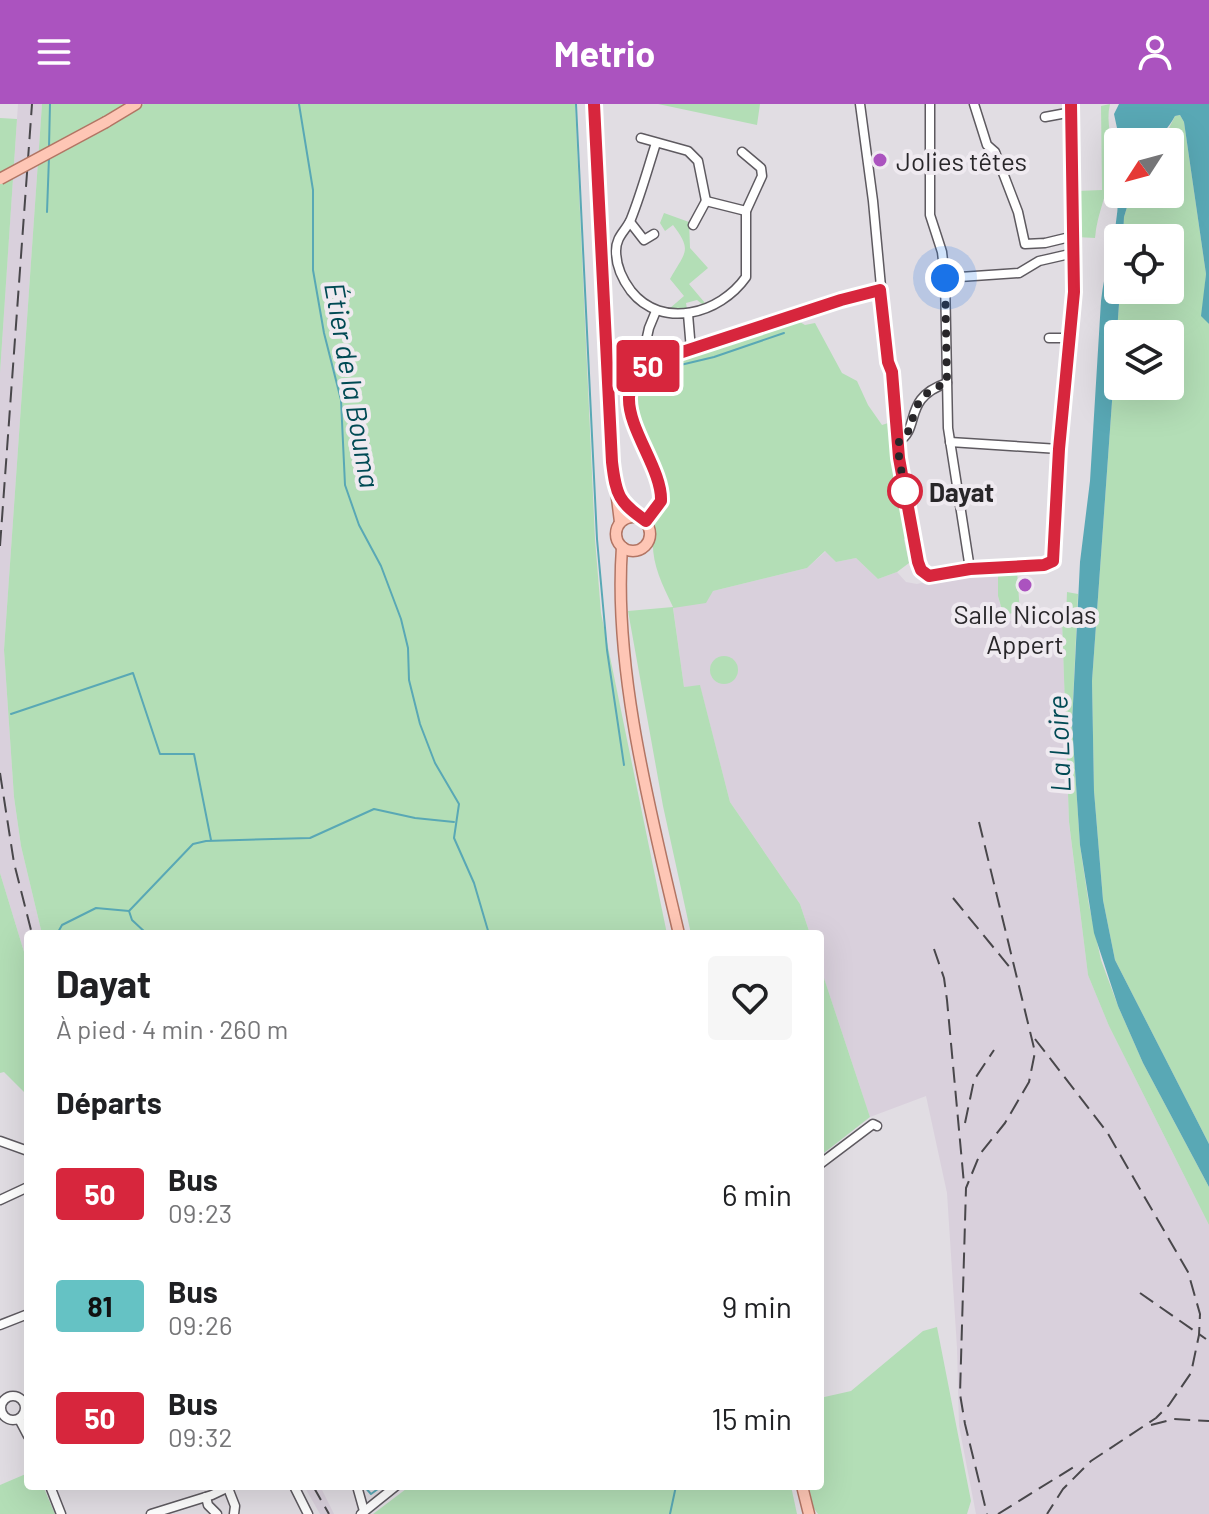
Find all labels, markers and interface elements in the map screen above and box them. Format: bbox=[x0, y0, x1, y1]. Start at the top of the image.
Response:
icon: menu bbox=[32, 30, 76, 74]
icon: person bbox=[1133, 30, 1177, 74]
text: Metrio bbox=[554, 31, 655, 74]
north arrow bbox=[1104, 128, 1184, 208]
map controls bbox=[1104, 128, 1184, 400]
place label: Jolies têtes bbox=[896, 145, 1027, 176]
marker: Jolies têtes bbox=[871, 151, 889, 169]
button: locate bbox=[1104, 224, 1184, 304]
your location bbox=[925, 258, 965, 298]
water label: Étier de la Bouma bbox=[318, 280, 388, 490]
button: layers bbox=[1104, 320, 1184, 400]
line badge: 50 bbox=[612, 340, 684, 392]
text: 50 bbox=[632, 349, 664, 383]
marker: Dayat bbox=[888, 474, 922, 508]
place label: Dayat bbox=[929, 476, 994, 507]
marker: Salle Nicolas Appert bbox=[1016, 576, 1034, 594]
place label: Salle Nicolas Appert bbox=[953, 598, 1097, 659]
water label: La Loire bbox=[1039, 695, 1077, 793]
button: heart bbox=[708, 956, 792, 1040]
text: Dayat bbox=[56, 960, 151, 1006]
text: À pied · 4 min · 260 m bbox=[56, 1013, 288, 1044]
text: Départs bbox=[56, 1084, 162, 1120]
text: Bus bbox=[168, 1161, 218, 1197]
text: 6 min bbox=[722, 1176, 792, 1212]
text: 50 bbox=[84, 1177, 116, 1211]
text: 09:23 bbox=[168, 1197, 232, 1228]
text: Bus bbox=[168, 1273, 218, 1309]
text: 9 min bbox=[722, 1288, 792, 1324]
text: 81 bbox=[88, 1289, 112, 1323]
text: 09:26 bbox=[168, 1309, 232, 1340]
text: Bus bbox=[168, 1385, 218, 1421]
text: 15 min bbox=[711, 1400, 792, 1436]
text: 50 bbox=[84, 1401, 116, 1435]
text: 09:32 bbox=[168, 1421, 232, 1452]

